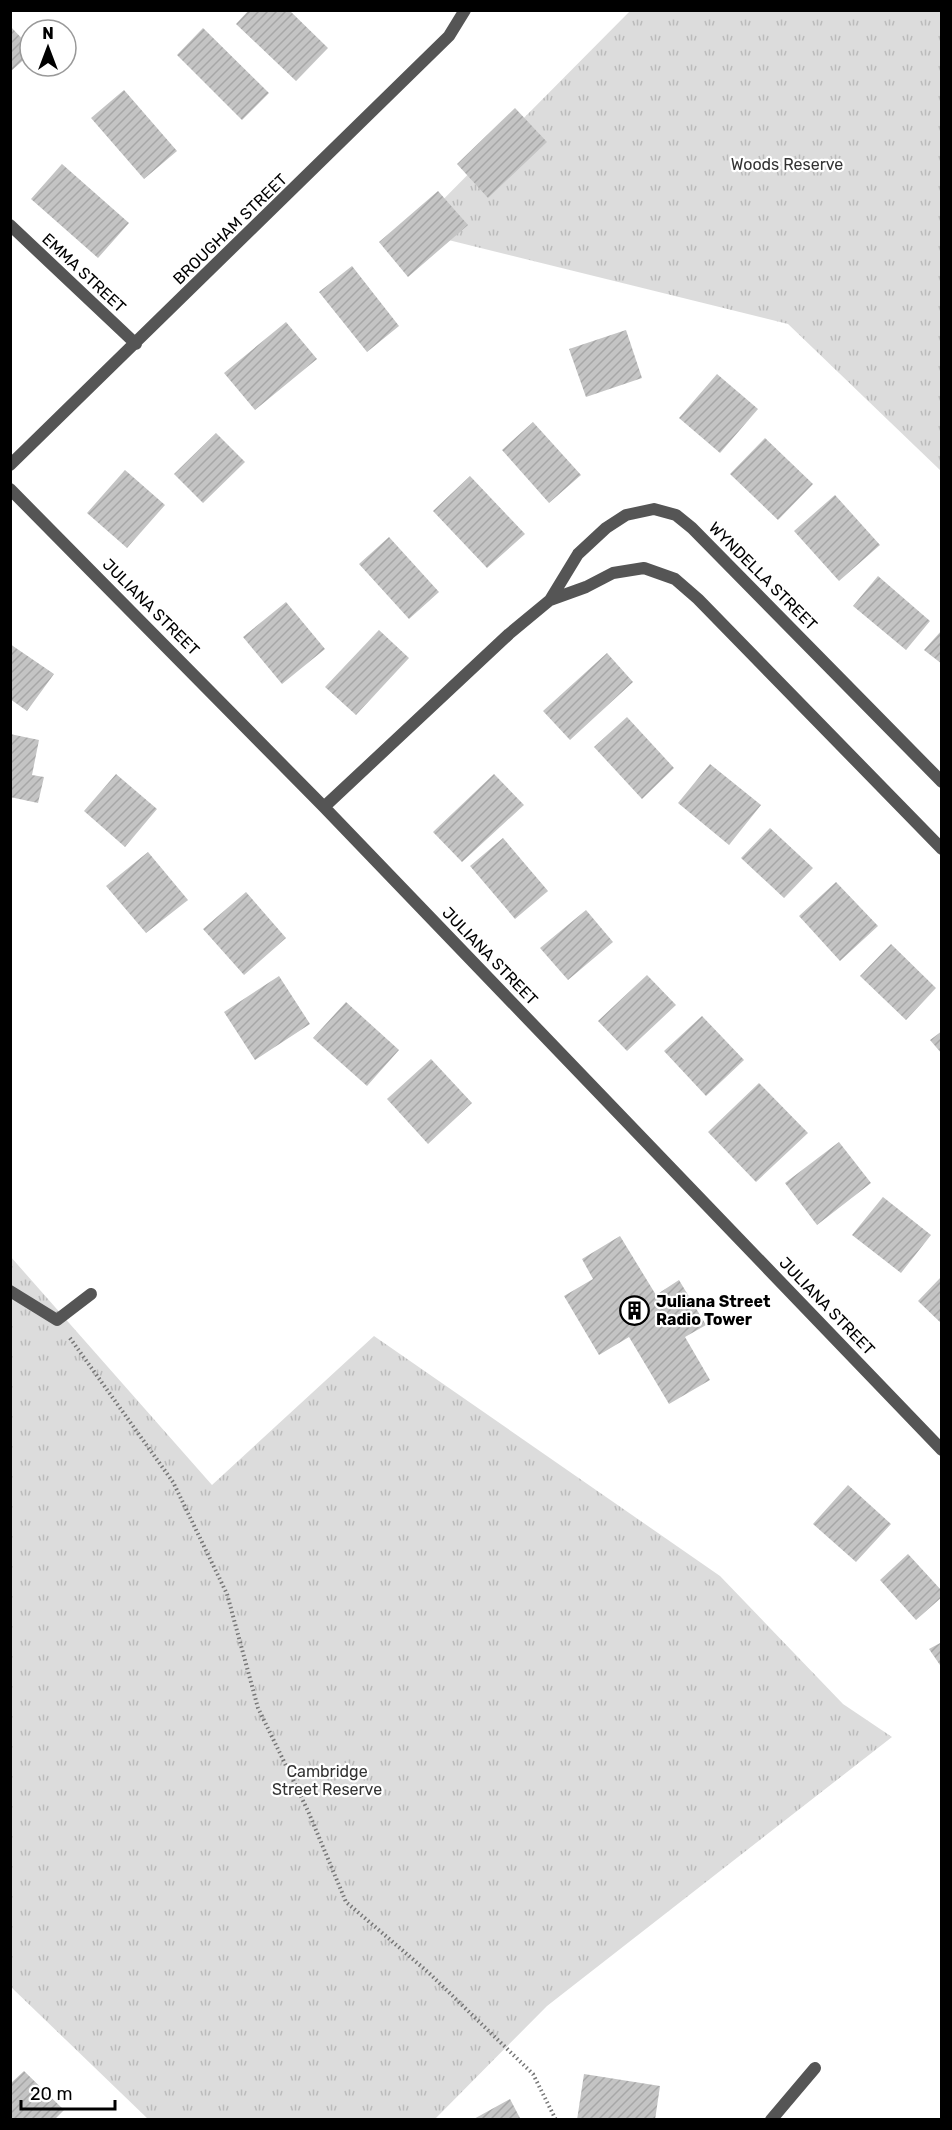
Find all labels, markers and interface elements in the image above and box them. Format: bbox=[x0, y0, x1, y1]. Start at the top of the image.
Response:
north arrow bbox=[18, 18, 78, 78]
text: N bbox=[42, 24, 54, 43]
park label: Woods Reserve bbox=[731, 155, 843, 174]
street label: BROUGHAM STREET bbox=[169, 170, 291, 288]
street label: EMMA STREET bbox=[38, 229, 130, 317]
street label: WYNDELLA STREET bbox=[705, 518, 821, 634]
street label: JULIANA STREET bbox=[99, 555, 203, 659]
street label: JULIANA STREET bbox=[438, 903, 542, 1009]
street label: JULIANA STREET bbox=[775, 1253, 879, 1359]
place label: Juliana Street Radio Tower bbox=[656, 1292, 771, 1329]
building icon: Juliana Street Radio Tower bbox=[619, 1294, 651, 1326]
park label: Cambridge Street Reserve bbox=[272, 1762, 382, 1799]
scale bar bbox=[21, 2073, 116, 2111]
text: 20 m bbox=[30, 2083, 72, 2105]

